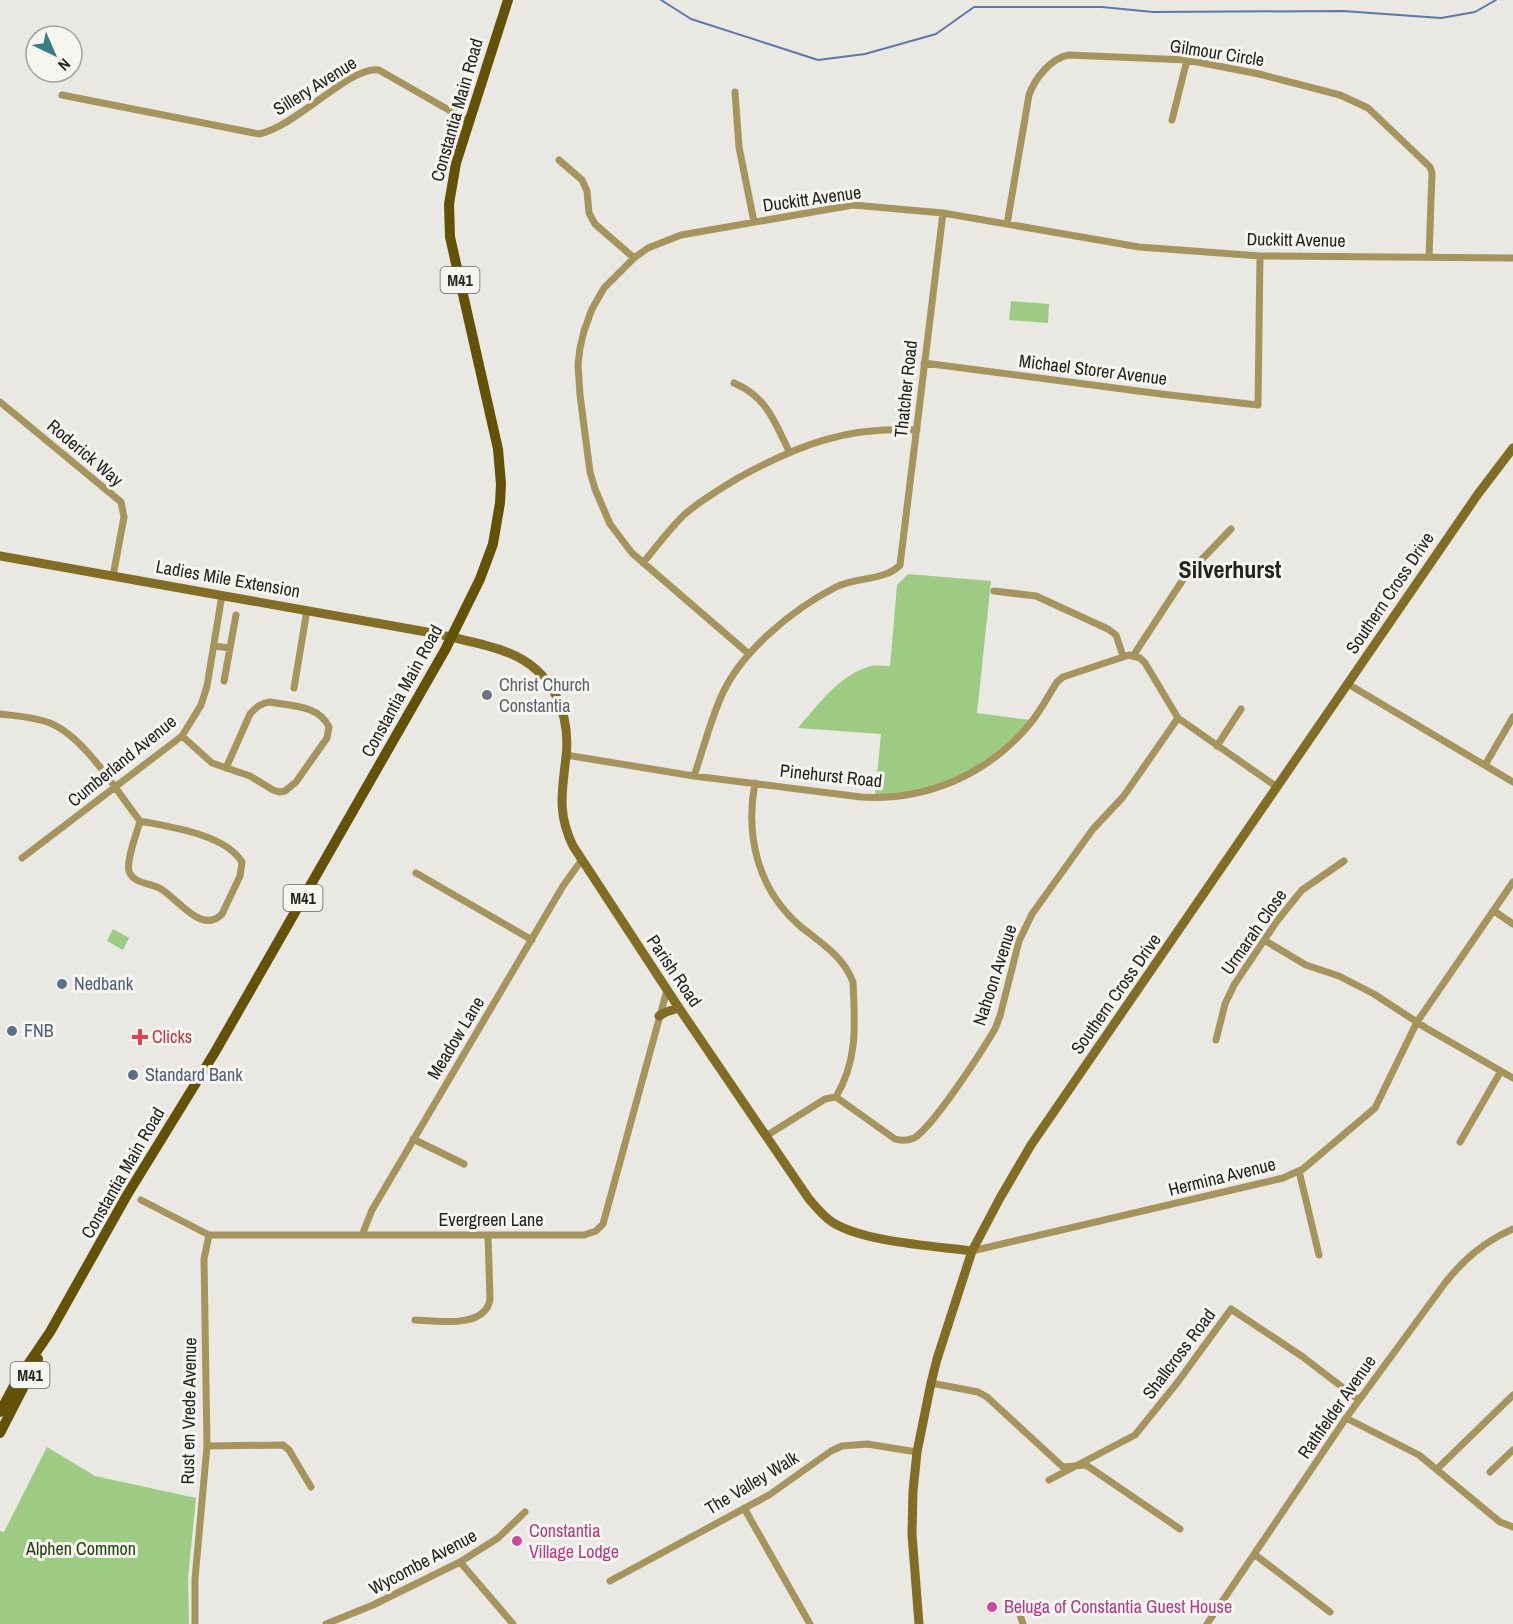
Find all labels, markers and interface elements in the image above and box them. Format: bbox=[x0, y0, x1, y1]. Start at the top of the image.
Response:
north arrow bbox=[24, 24, 84, 84]
street label: Gilmour Circle bbox=[1168, 33, 1266, 72]
street label: Constantia Main Road bbox=[424, 35, 489, 184]
street label: Sillery Avenue bbox=[268, 50, 361, 121]
text: N bbox=[53, 54, 75, 76]
street label: Duckitt Avenue bbox=[761, 179, 863, 218]
street label: Duckitt Avenue bbox=[1246, 226, 1346, 253]
road number: M41 bbox=[440, 267, 480, 293]
street label: Thatcher Road bbox=[888, 339, 923, 439]
street label: Michael Storer Avenue bbox=[1018, 348, 1169, 391]
street label: Roderick Way bbox=[42, 413, 129, 492]
street label: Southern Cross Drive bbox=[1340, 527, 1440, 659]
district label: Silverhurst bbox=[1179, 553, 1282, 585]
street label: Ladies Mile Extension bbox=[154, 554, 302, 603]
street label: Constantia Main Road bbox=[355, 620, 448, 761]
place label: Christ Church Constantia bbox=[499, 672, 590, 718]
marker: Christ Church Constantia bbox=[480, 688, 494, 702]
street label: Cumberland Avenue bbox=[62, 709, 181, 812]
street label: Pinehurst Road bbox=[779, 758, 883, 793]
street label: Urmarah Close bbox=[1215, 884, 1292, 980]
road number: M41 bbox=[284, 885, 322, 911]
street label: Nahoon Avenue bbox=[966, 921, 1023, 1029]
street label: Southern Cross Drive bbox=[1065, 928, 1167, 1059]
street label: Parish Road bbox=[641, 930, 708, 1012]
place label: Nedbank bbox=[74, 971, 134, 996]
marker: Nedbank bbox=[55, 977, 69, 991]
street label: Meadow Lane bbox=[421, 992, 490, 1084]
place label: FNB bbox=[24, 1018, 54, 1043]
marker: FNB bbox=[5, 1024, 19, 1038]
place label: Clicks bbox=[152, 1024, 192, 1049]
marker: Clicks bbox=[133, 1030, 147, 1044]
place label: Standard Bank bbox=[145, 1062, 243, 1087]
marker: Standard Bank bbox=[126, 1068, 140, 1082]
street label: Constantia Main Road bbox=[75, 1103, 170, 1243]
street label: Hermina Avenue bbox=[1166, 1151, 1278, 1202]
street label: Evergreen Lane bbox=[438, 1207, 544, 1232]
street label: Shallcross Road bbox=[1136, 1303, 1221, 1404]
street label: Rust en Vrede Avenue bbox=[175, 1337, 202, 1485]
street label: Rathfelder Avenue bbox=[1292, 1350, 1382, 1464]
road number: M41 bbox=[10, 1362, 50, 1388]
street label: The Valley Walk bbox=[700, 1444, 804, 1520]
place label: Constantia Village Lodge bbox=[529, 1518, 619, 1564]
street label: Wycombe Avenue bbox=[365, 1523, 481, 1600]
marker: Constantia Village Lodge bbox=[510, 1534, 524, 1548]
park label: Alphen Common bbox=[25, 1536, 136, 1561]
place label: Beluga of Constantia Guest House bbox=[1004, 1594, 1232, 1619]
marker: Beluga of Constantia Guest House bbox=[985, 1600, 999, 1614]

